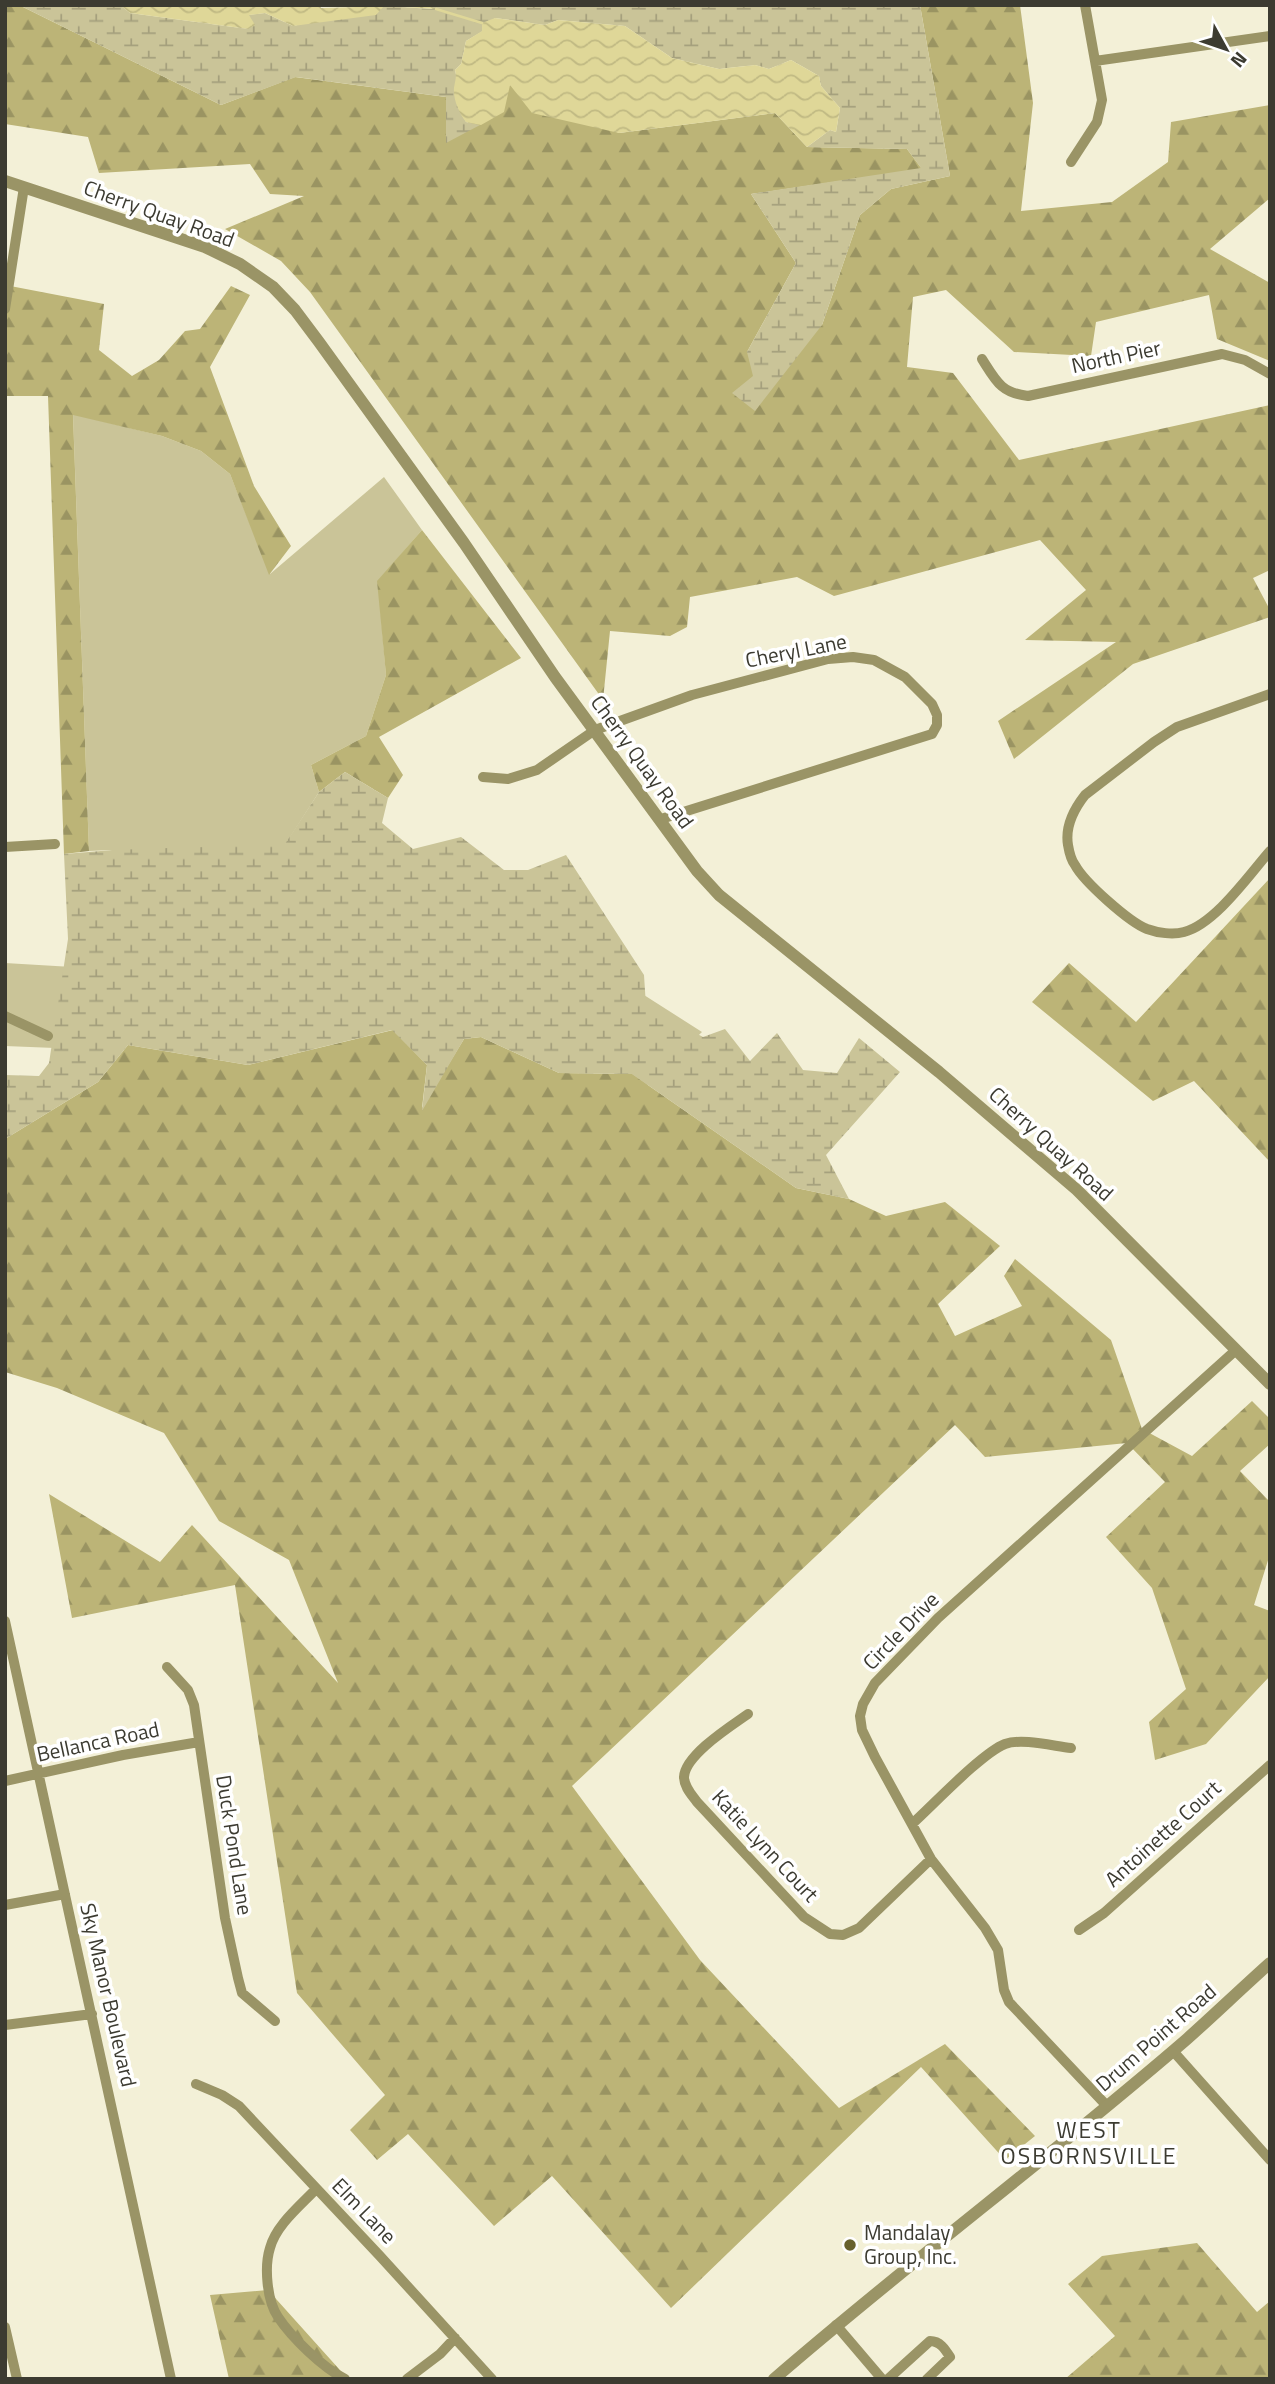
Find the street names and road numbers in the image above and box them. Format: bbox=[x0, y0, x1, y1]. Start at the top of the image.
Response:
street label: Cherry Quay Road bbox=[80, 171, 239, 255]
street label: North Pier bbox=[1068, 331, 1163, 381]
street label: Cheryl Lane bbox=[742, 625, 849, 676]
street label: Cherry Quay Road bbox=[583, 688, 702, 835]
street label: Cherry Quay Road bbox=[982, 1078, 1121, 1208]
street label: Circle Drive bbox=[855, 1584, 946, 1677]
street label: Bellanca Road bbox=[33, 1712, 162, 1770]
street label: Duck Pond Lane bbox=[208, 1772, 262, 1917]
street label: Antoinette Court bbox=[1097, 1772, 1228, 1894]
street label: Katie Lynn Court bbox=[705, 1782, 827, 1909]
street label: Sky Manor Boulevard bbox=[72, 1900, 146, 2090]
street label: Drum Point Road bbox=[1088, 1976, 1223, 2099]
street label: Elm Lane bbox=[325, 2170, 404, 2251]

